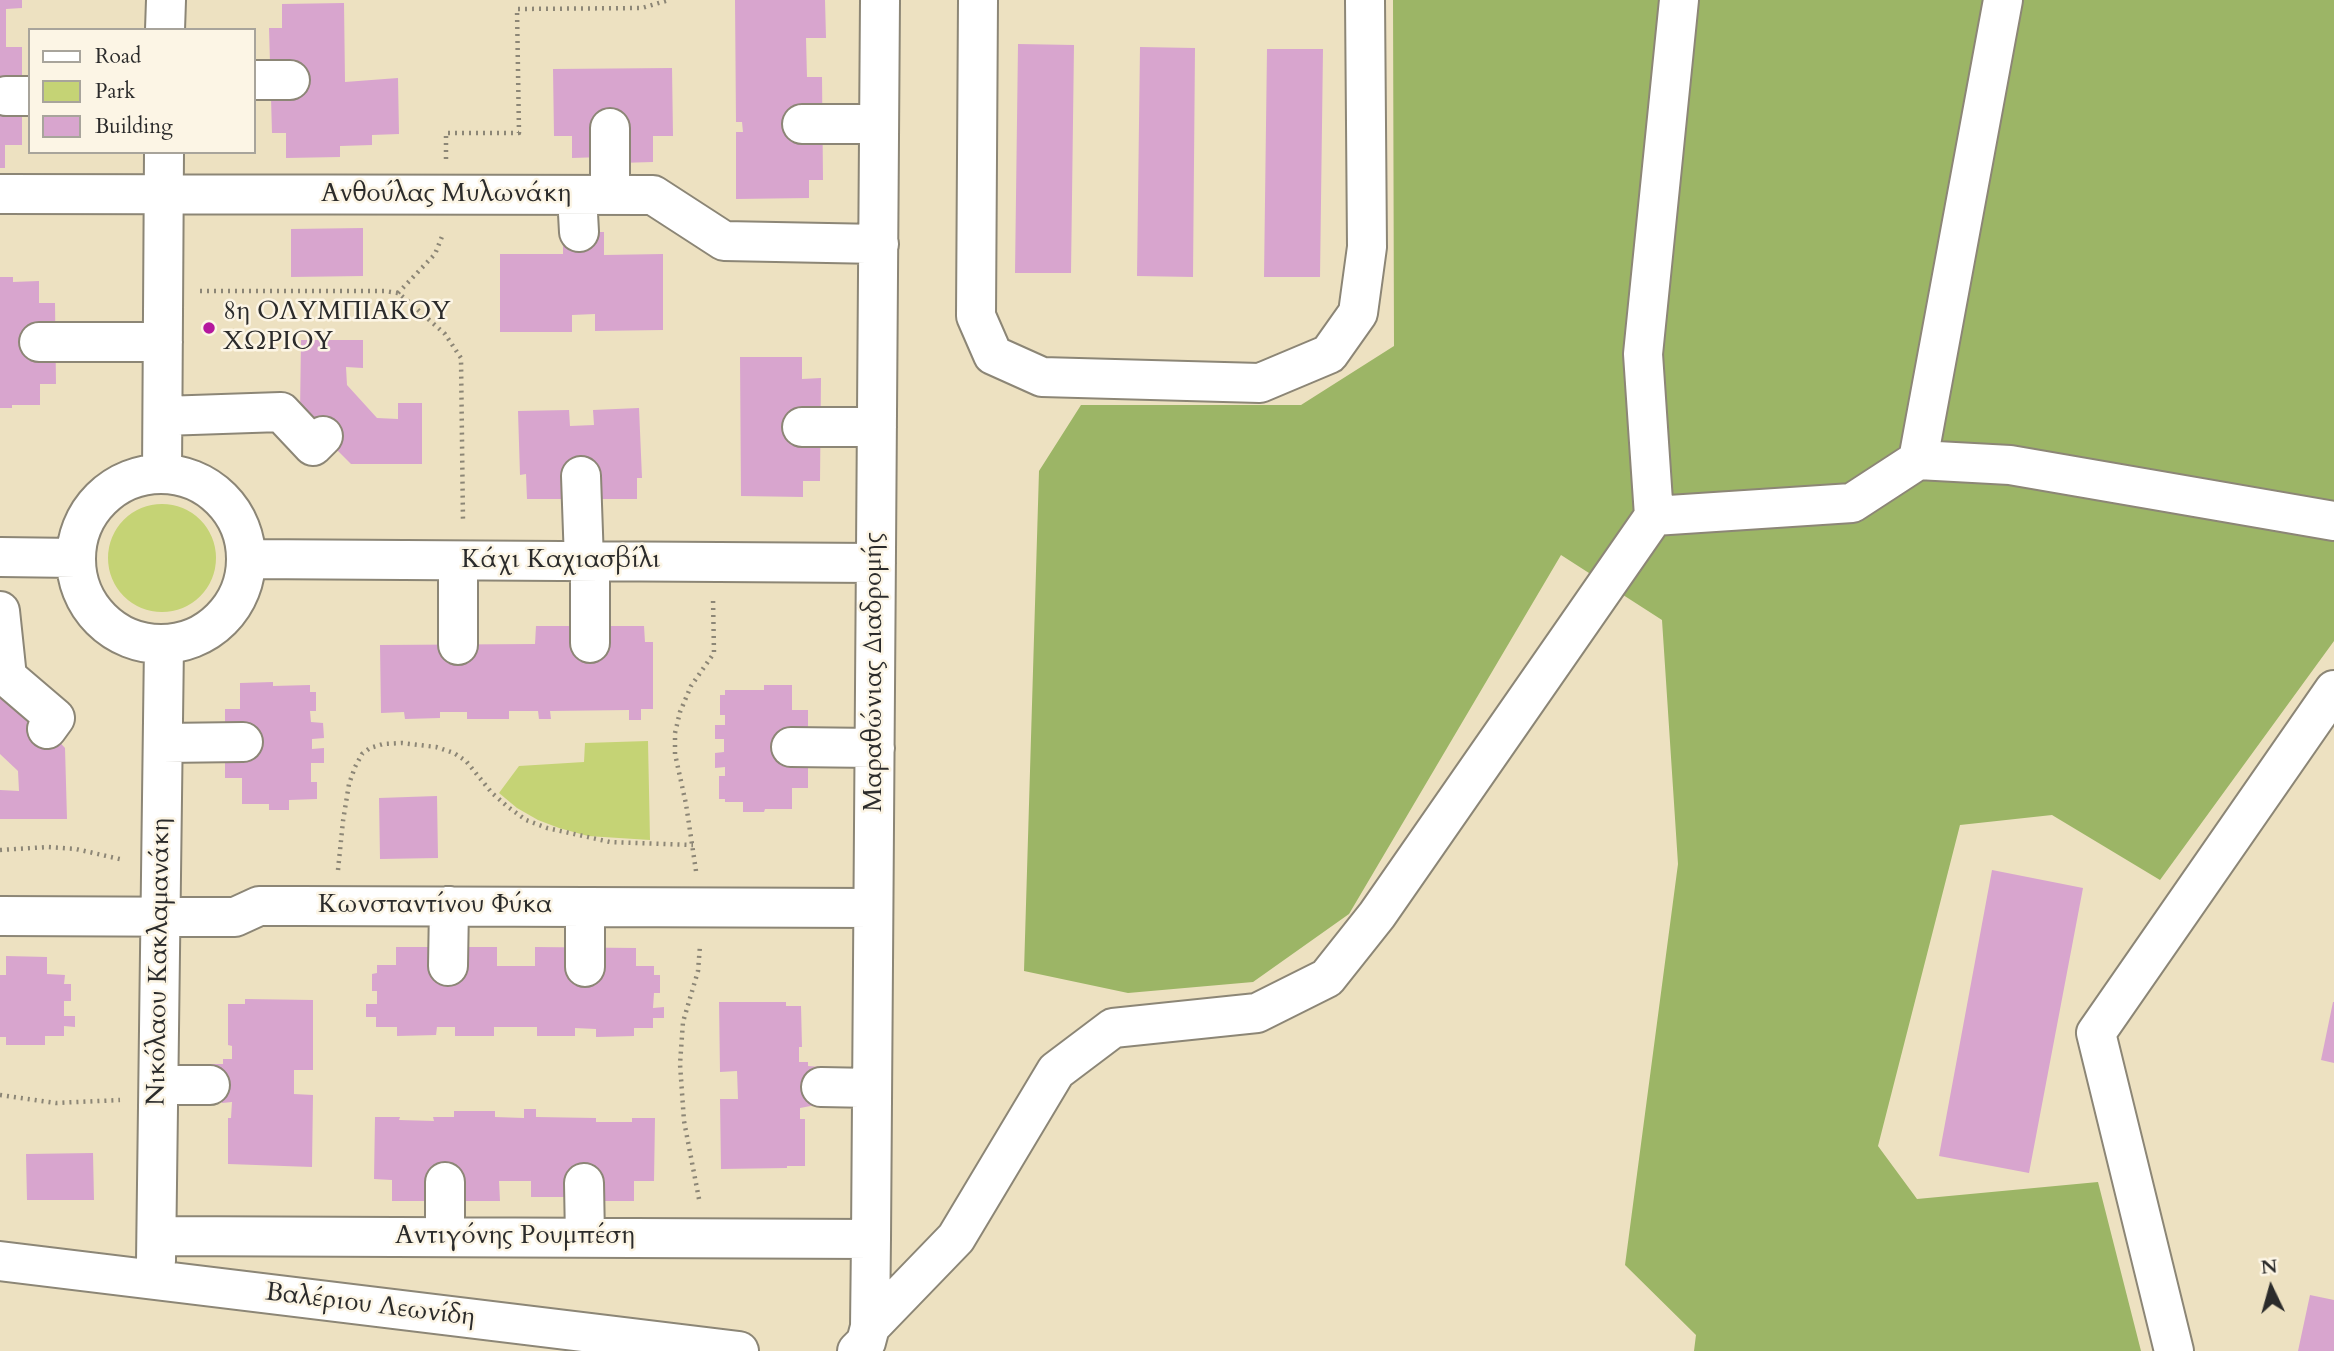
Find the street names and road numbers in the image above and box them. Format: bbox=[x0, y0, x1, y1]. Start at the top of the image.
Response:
street label: Ανθούλας Μυλωνάκη bbox=[321, 179, 571, 211]
street label: Μαραθώνιας Διαδρομής bbox=[859, 532, 891, 812]
street label: Κάχι Καχιασβίλι bbox=[461, 545, 661, 577]
street label: Νικόλαου Κακλαμανάκη bbox=[142, 818, 178, 1106]
street label: Κωνσταντίνου Φύκα bbox=[318, 890, 552, 922]
street label: Αντιγόνης Ρουμπέση bbox=[395, 1221, 635, 1253]
street label: Βαλέριου Λεωνίδη bbox=[264, 1278, 476, 1334]

